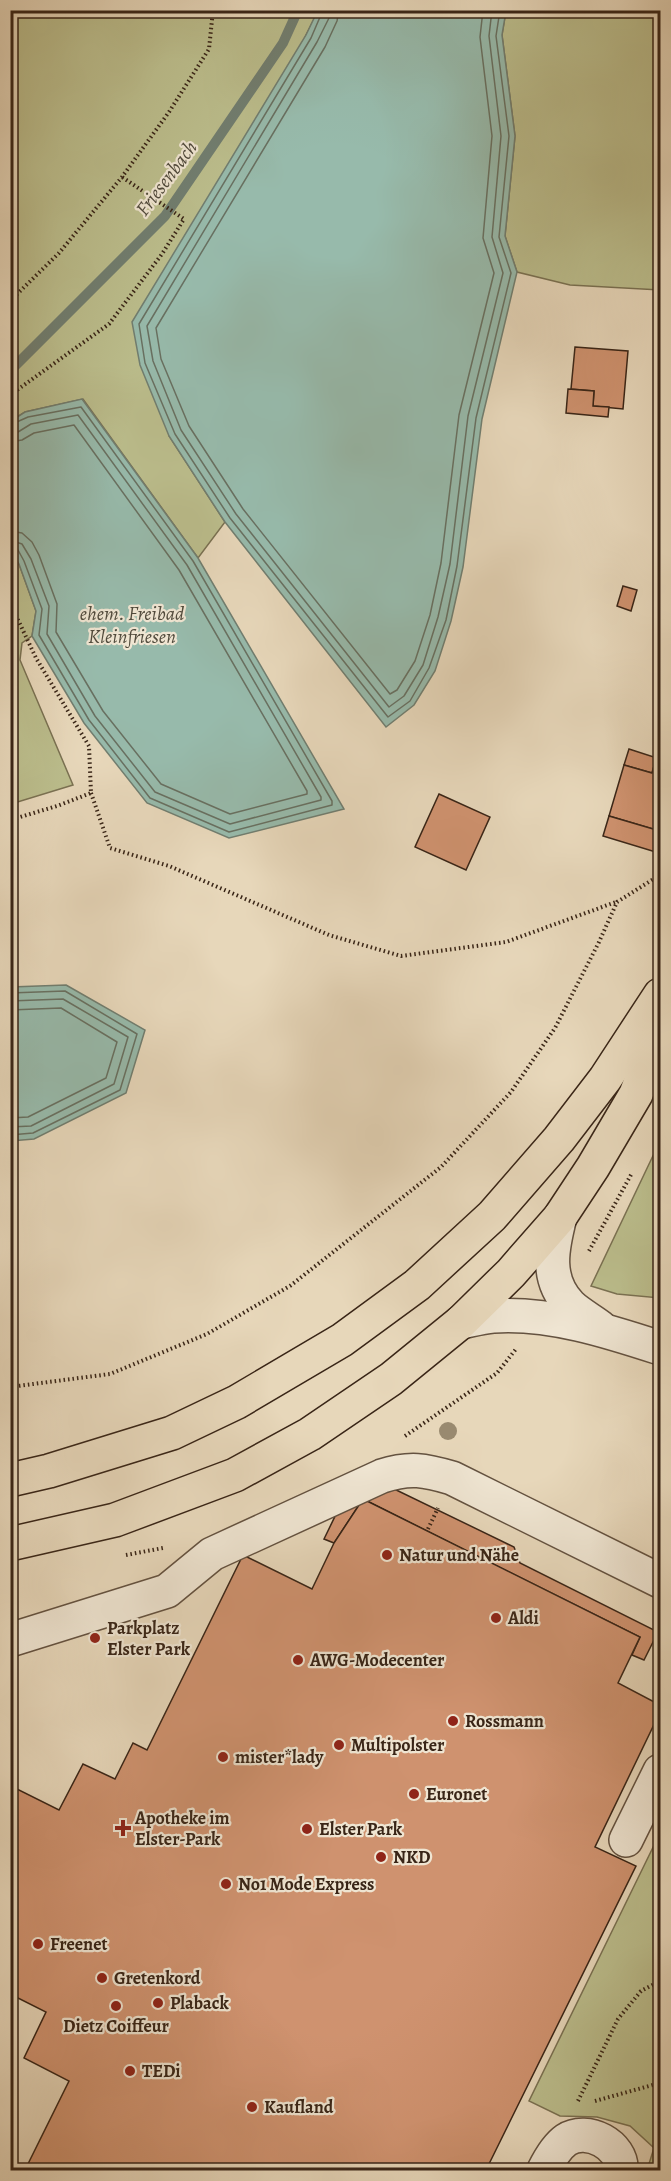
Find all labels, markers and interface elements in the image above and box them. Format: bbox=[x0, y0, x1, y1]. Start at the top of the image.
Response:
water label: Friesenbach bbox=[129, 135, 204, 221]
water label: ehem. Freibad Kleinfriesen bbox=[80, 600, 185, 650]
place label: Natur und Nähe bbox=[399, 1543, 519, 1567]
marker: Natur und Nähe bbox=[380, 1548, 394, 1562]
place label: Aldi bbox=[507, 1606, 539, 1630]
marker: Aldi bbox=[489, 1611, 503, 1625]
place label: Parkplatz Elster Park bbox=[107, 1616, 191, 1661]
marker: Parkplatz Elster Park bbox=[88, 1631, 102, 1645]
place label: AWG-Modecenter bbox=[309, 1648, 445, 1672]
marker: AWG-Modecenter bbox=[291, 1653, 305, 1667]
place label: Rossmann bbox=[465, 1709, 544, 1733]
marker: Rossmann bbox=[446, 1714, 460, 1728]
place label: Multipolster bbox=[351, 1733, 445, 1757]
marker: Multipolster bbox=[332, 1738, 346, 1752]
place label: mister*lady bbox=[235, 1745, 324, 1769]
marker: mister*lady bbox=[216, 1750, 230, 1764]
place label: Euronet bbox=[426, 1782, 487, 1806]
marker: Euronet bbox=[407, 1787, 421, 1801]
place label: Apotheke im Elster-Park bbox=[134, 1806, 230, 1851]
place label: Elster Park bbox=[319, 1817, 403, 1841]
marker: Apotheke im Elster-Park bbox=[116, 1821, 130, 1835]
marker: Elster Park bbox=[300, 1822, 314, 1836]
place label: NKD bbox=[393, 1845, 430, 1869]
marker: NKD bbox=[374, 1850, 388, 1864]
place label: No1 Mode Express bbox=[238, 1872, 374, 1896]
marker: No1 Mode Express bbox=[219, 1877, 233, 1891]
place label: Freenet bbox=[50, 1932, 107, 1956]
marker: Freenet bbox=[31, 1937, 45, 1951]
place label: Gretenkord bbox=[114, 1966, 201, 1990]
marker: Gretenkord bbox=[95, 1971, 109, 1985]
place label: Plaback bbox=[170, 1991, 229, 2015]
marker: Plaback bbox=[151, 1996, 165, 2010]
marker: Dietz Coiffeur bbox=[109, 1999, 123, 2013]
place label: Dietz Coiffeur bbox=[63, 2014, 170, 2038]
place label: TEDi bbox=[142, 2059, 181, 2083]
marker: TEDi bbox=[123, 2064, 137, 2078]
place label: Kaufland bbox=[264, 2095, 334, 2119]
marker: Kaufland bbox=[245, 2100, 259, 2114]

